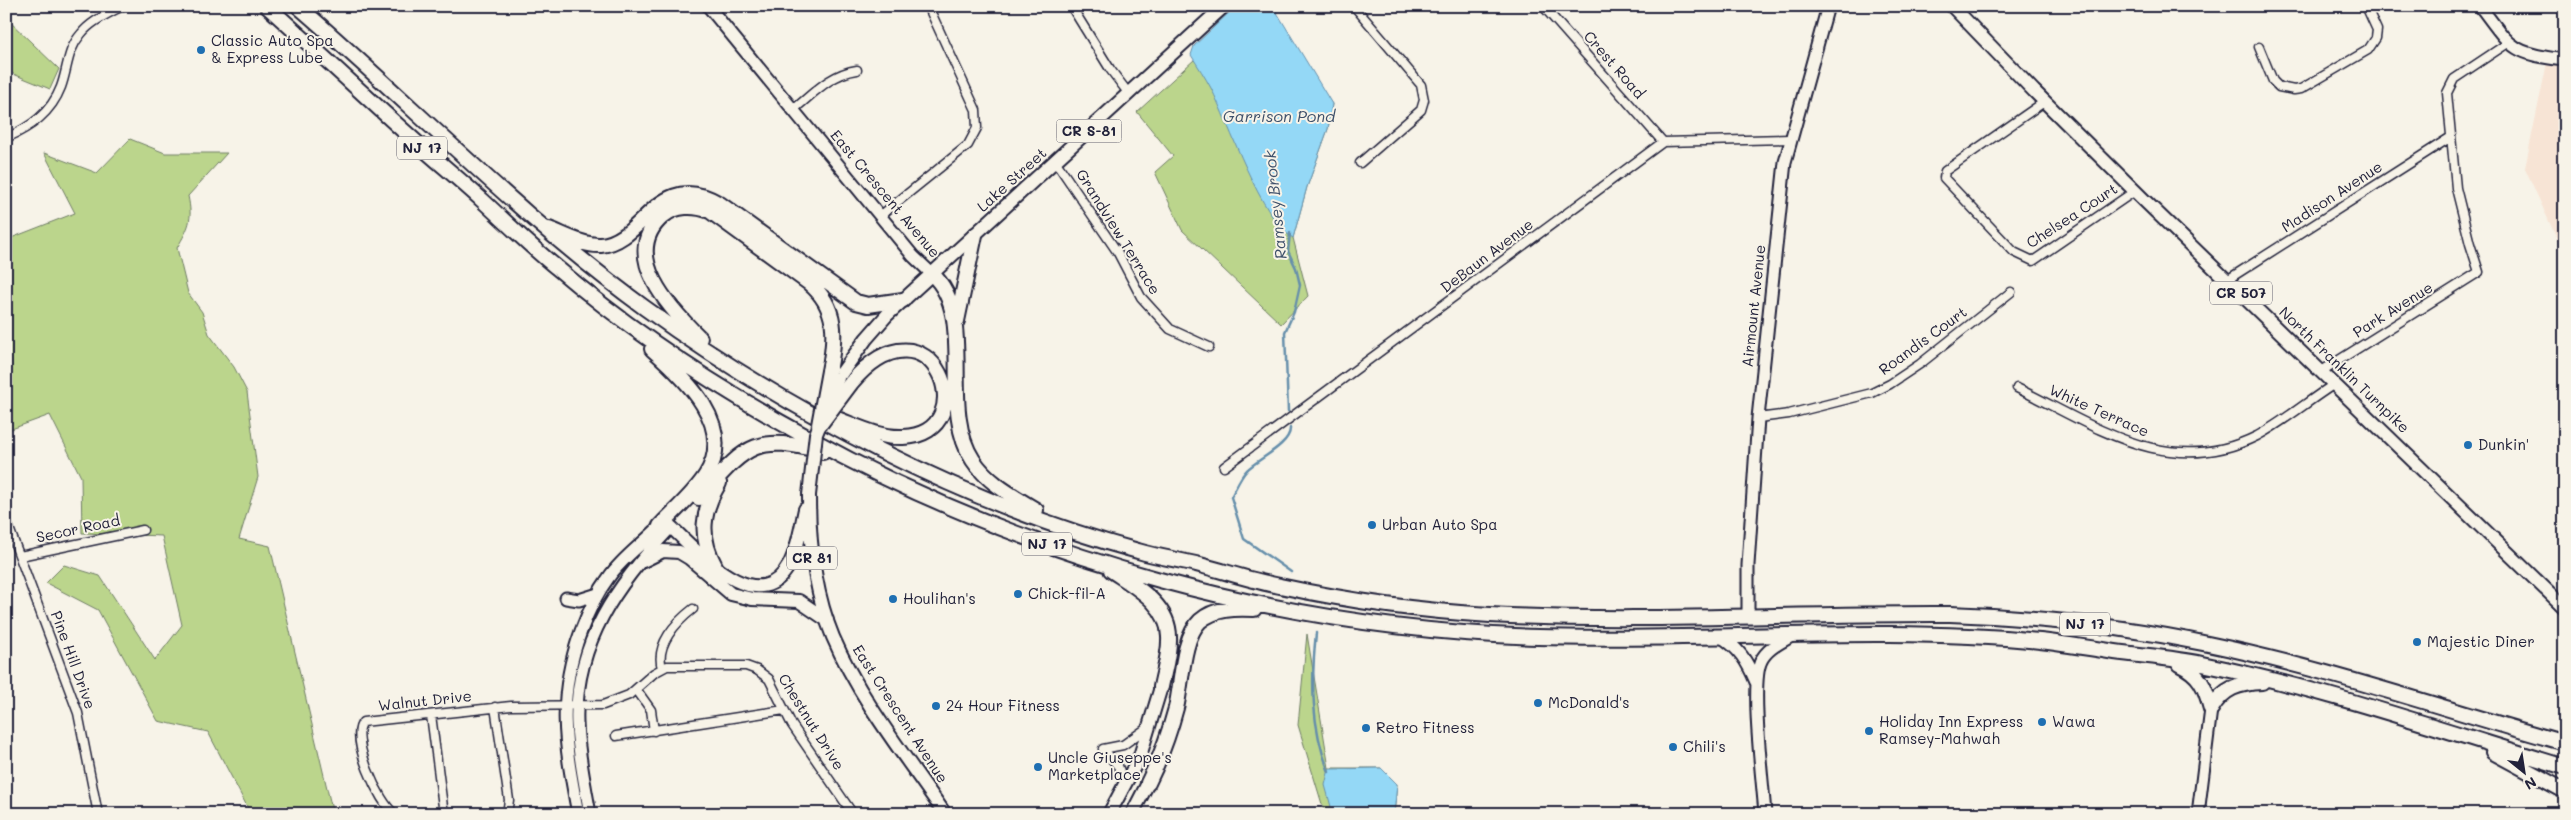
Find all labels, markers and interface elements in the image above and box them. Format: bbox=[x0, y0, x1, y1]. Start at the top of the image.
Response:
street label: Crest Road bbox=[1580, 26, 1650, 102]
place label: Classic Auto Spa & Express Lube bbox=[211, 30, 334, 67]
marker: Classic Auto Spa & Express Lube bbox=[195, 44, 207, 56]
water label: Garrison Pond bbox=[1223, 105, 1336, 126]
road number: CR S-81 bbox=[1056, 120, 1122, 142]
street label: East Crescent Avenue bbox=[826, 125, 945, 262]
road number: NJ 17 bbox=[397, 136, 447, 160]
street label: Lake Street bbox=[972, 143, 1050, 216]
water label: Ramsey Brook bbox=[1258, 149, 1291, 261]
street label: Madison Avenue bbox=[2277, 156, 2386, 236]
street label: Grandview Terrace bbox=[1072, 165, 1166, 298]
street label: Chelsea Court bbox=[2022, 178, 2121, 252]
street label: DeBaun Avenue bbox=[1436, 214, 1537, 297]
street label: Airmount Avenue bbox=[1737, 244, 1769, 368]
street label: Park Avenue bbox=[2349, 277, 2436, 342]
road number: CR 507 bbox=[2210, 282, 2272, 304]
street label: Roandis Court bbox=[1874, 301, 1970, 379]
street label: North Franklin Turnpike bbox=[2275, 302, 2414, 437]
street label: White Terrace bbox=[2046, 379, 2152, 441]
place label: Dunkin' bbox=[2478, 434, 2529, 454]
marker: Dunkin' bbox=[2462, 439, 2474, 451]
street label: Secor Road bbox=[34, 509, 122, 547]
place label: Urban Auto Spa bbox=[1382, 514, 1497, 534]
marker: Urban Auto Spa bbox=[1366, 519, 1378, 531]
road number: NJ 17 bbox=[1022, 532, 1072, 556]
road number: CR 81 bbox=[787, 546, 837, 570]
place label: Chick-fil-A bbox=[1028, 583, 1106, 603]
place label: Houlihan's bbox=[903, 588, 976, 608]
marker: Chick-fil-A bbox=[1012, 588, 1024, 600]
marker: Houlihan's bbox=[887, 593, 899, 605]
street label: Pine Hill Drive bbox=[47, 608, 101, 712]
road number: NJ 17 bbox=[2060, 612, 2110, 636]
place label: Majestic Diner bbox=[2427, 631, 2535, 651]
marker: Majestic Diner bbox=[2411, 636, 2423, 648]
street label: East Crescent Avenue bbox=[849, 640, 953, 786]
street label: Chestnut Drive bbox=[774, 670, 849, 773]
street label: Walnut Drive bbox=[377, 685, 473, 715]
place label: McDonald's bbox=[1548, 692, 1630, 712]
place label: 24 Hour Fitness bbox=[946, 695, 1060, 715]
marker: McDonald's bbox=[1532, 697, 1544, 709]
marker: 24 Hour Fitness bbox=[930, 700, 942, 712]
place label: Holiday Inn Express Ramsey-Mahwah bbox=[1879, 711, 2023, 748]
place label: Wawa bbox=[2052, 711, 2096, 731]
marker: Wawa bbox=[2036, 716, 2048, 728]
place label: Retro Fitness bbox=[1376, 717, 1474, 737]
marker: Retro Fitness bbox=[1360, 722, 1372, 734]
marker: Holiday Inn Express Ramsey-Mahwah bbox=[1863, 725, 1875, 737]
place label: Chili's bbox=[1683, 736, 1726, 756]
marker: Chili's bbox=[1667, 741, 1679, 753]
place label: Uncle Giuseppe's Marketplace bbox=[1048, 747, 1172, 784]
north arrow bbox=[2498, 748, 2548, 798]
marker: Uncle Giuseppe's Marketplace bbox=[1032, 761, 1044, 773]
text: N bbox=[2521, 773, 2540, 795]

